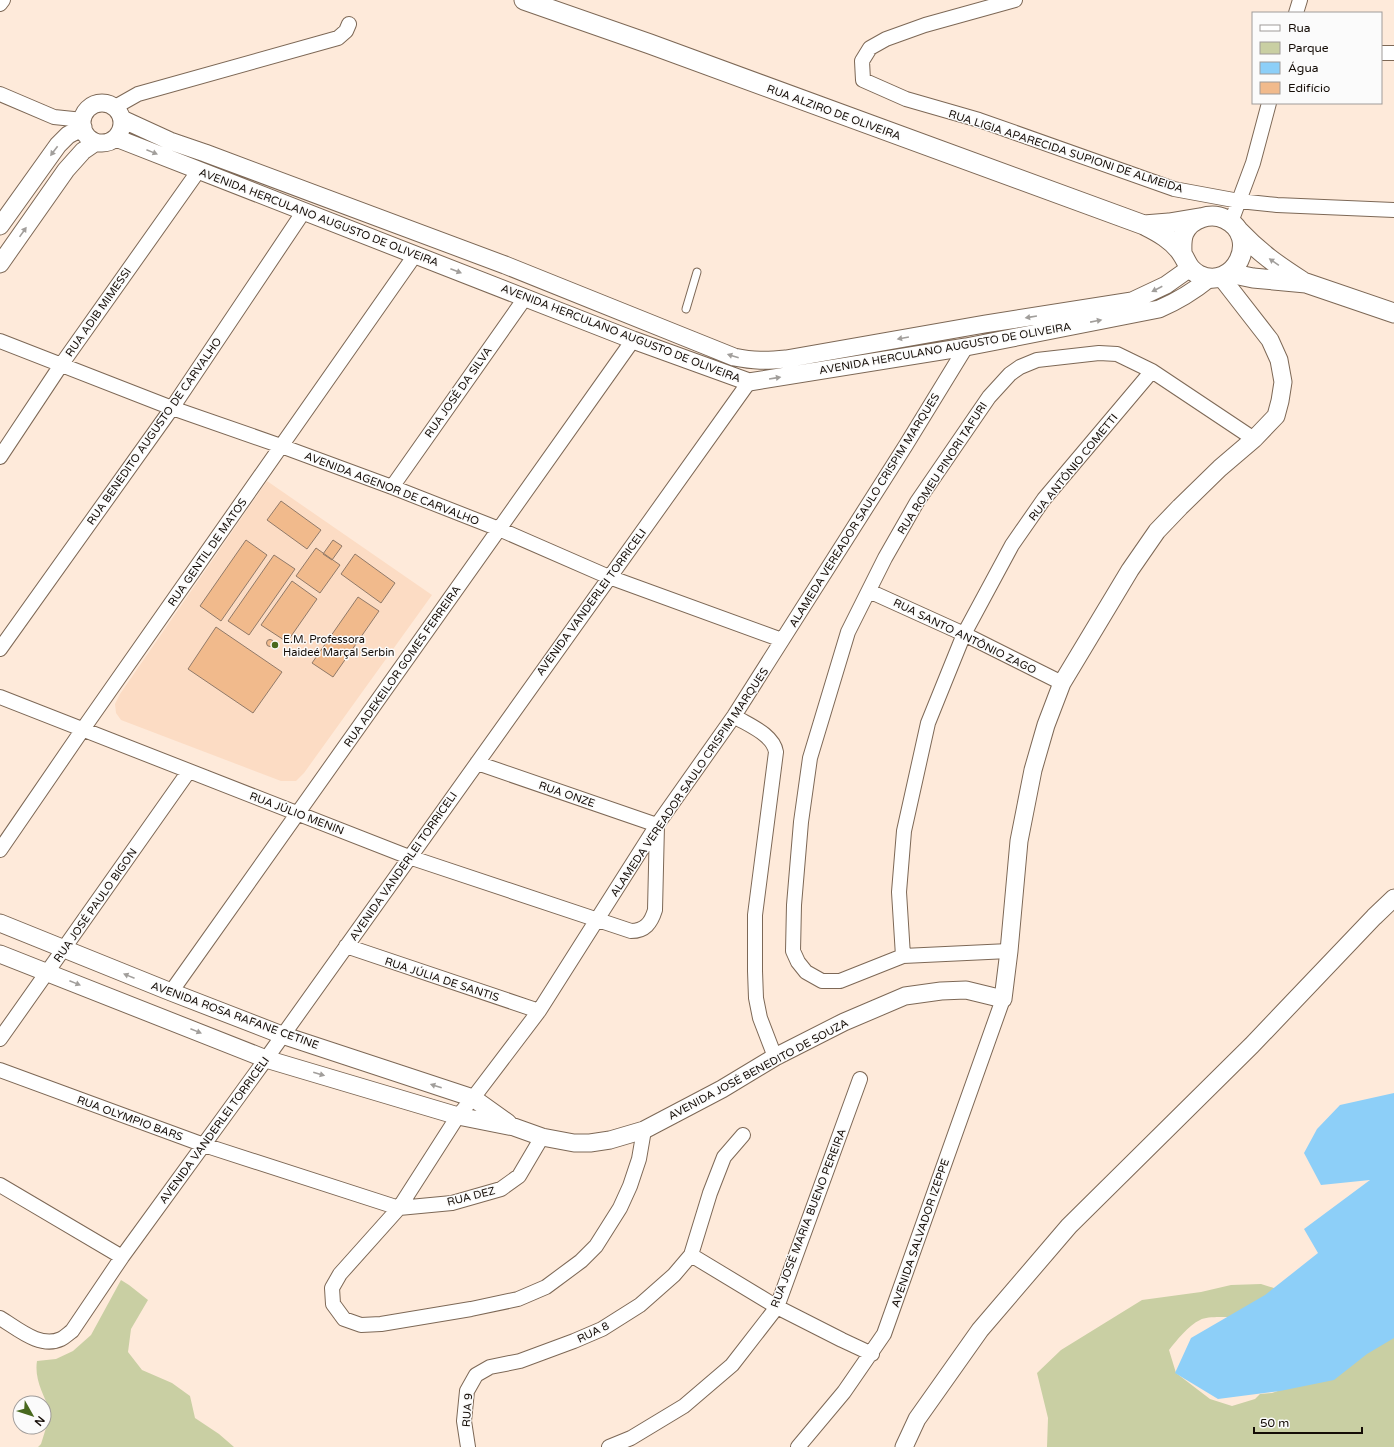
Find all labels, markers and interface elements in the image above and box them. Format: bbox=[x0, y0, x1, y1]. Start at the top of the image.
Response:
legend bbox=[1252, 12, 1382, 104]
text: Rua bbox=[1288, 21, 1311, 35]
text: Parque bbox=[1288, 41, 1329, 55]
text: Água bbox=[1288, 61, 1318, 75]
text: Edifício bbox=[1288, 81, 1330, 95]
street label: RUA ALZIRO DE OLIVEIRA bbox=[765, 82, 903, 143]
street label: RUA LIGIA APARECIDA SUPIONI DE ALMEIDA bbox=[947, 107, 1185, 196]
one-way arrow bbox=[50, 146, 58, 156]
one-way arrow bbox=[147, 149, 159, 155]
street label: AVENIDA HERCULANO AUGUSTO DE OLIVEIRA bbox=[197, 166, 440, 269]
one-way arrow bbox=[18, 227, 27, 238]
one-way arrow bbox=[1269, 258, 1279, 266]
street label: RUA ADIB MIMESSI bbox=[63, 265, 134, 359]
one-way arrow bbox=[450, 268, 462, 274]
street label: AVENIDA HERCULANO AUGUSTO DE OLIVEIRA bbox=[499, 282, 742, 385]
one-way arrow bbox=[1151, 286, 1163, 293]
one-way arrow bbox=[1025, 314, 1037, 320]
one-way arrow bbox=[1090, 318, 1102, 324]
street label: AVENIDA HERCULANO AUGUSTO DE OLIVEIRA bbox=[818, 320, 1072, 377]
street label: RUA BENEDITO AUGUSTO DE CARVALHO bbox=[84, 335, 224, 527]
one-way arrow bbox=[897, 336, 909, 342]
street label: RUA JOSÉ DA SILVA bbox=[421, 344, 495, 440]
one-way arrow bbox=[727, 353, 739, 359]
one-way arrow bbox=[769, 375, 781, 381]
street label: ALAMEDA VEREADOR SAULO CRISPIM MARQUES bbox=[786, 391, 942, 630]
street label: RUA ROMEU PINORI TAFURI bbox=[895, 400, 990, 537]
street label: RUA ANTÔNIO COMETTI bbox=[1026, 411, 1121, 523]
street label: AVENIDA AGENOR DE CARVALHO bbox=[303, 449, 481, 528]
street label: RUA GENTIL DE MATOS bbox=[165, 496, 250, 609]
street label: AVENIDA VANDERLEI TORRICELI bbox=[534, 526, 649, 678]
street label: RUA ADEKEILOR GOMES FERREIRA bbox=[341, 583, 463, 750]
street label: RUA SANTO ANTÔNIO ZAGO bbox=[891, 596, 1038, 677]
place label: E.M. Professora Haideé Marçal Serbin bbox=[283, 633, 395, 659]
marker: E.M. Professora Haideé Marçal Serbin bbox=[270, 640, 280, 650]
street label: ALAMEDA VEREADOR SAULO CRISPIM MARQUES bbox=[608, 665, 771, 899]
street label: RUA ONZE bbox=[537, 779, 597, 810]
street label: RUA JÚLIO MENIN bbox=[248, 789, 346, 837]
street label: AVENIDA VANDERLEI TORRICELI bbox=[347, 789, 460, 943]
street label: RUA JOSÉ PAULO BIGON bbox=[50, 845, 140, 965]
street label: RUA JÚLIA DE SANTIS bbox=[383, 954, 501, 1004]
one-way arrow bbox=[123, 972, 135, 978]
street label: AVENIDA ROSA RAFANE CETINE bbox=[149, 979, 320, 1052]
one-way arrow bbox=[70, 981, 82, 987]
street label: AVENIDA JOSÉ BENEDITO DE SOUZA bbox=[666, 1015, 850, 1123]
one-way arrow bbox=[191, 1029, 203, 1035]
street label: AVENIDA VANDERLEI TORRICELI bbox=[157, 1054, 272, 1206]
one-way arrow bbox=[313, 1071, 325, 1077]
one-way arrow bbox=[430, 1083, 442, 1089]
street label: RUA OLYMPIO BARS bbox=[75, 1093, 185, 1144]
street label: RUA JOSÉ MARIA BUENO PEREIRA bbox=[767, 1127, 849, 1309]
street label: AVENIDA SALVADOR IZEPPE bbox=[889, 1157, 952, 1309]
street label: RUA DEZ bbox=[446, 1184, 497, 1209]
street label: RUA 8 bbox=[575, 1319, 611, 1346]
street label: RUA 9 bbox=[460, 1393, 475, 1427]
north arrow bbox=[12, 1395, 52, 1435]
scale bar bbox=[1254, 1409, 1362, 1435]
text: N bbox=[32, 1413, 47, 1429]
text: 50 m bbox=[1260, 1416, 1289, 1430]

